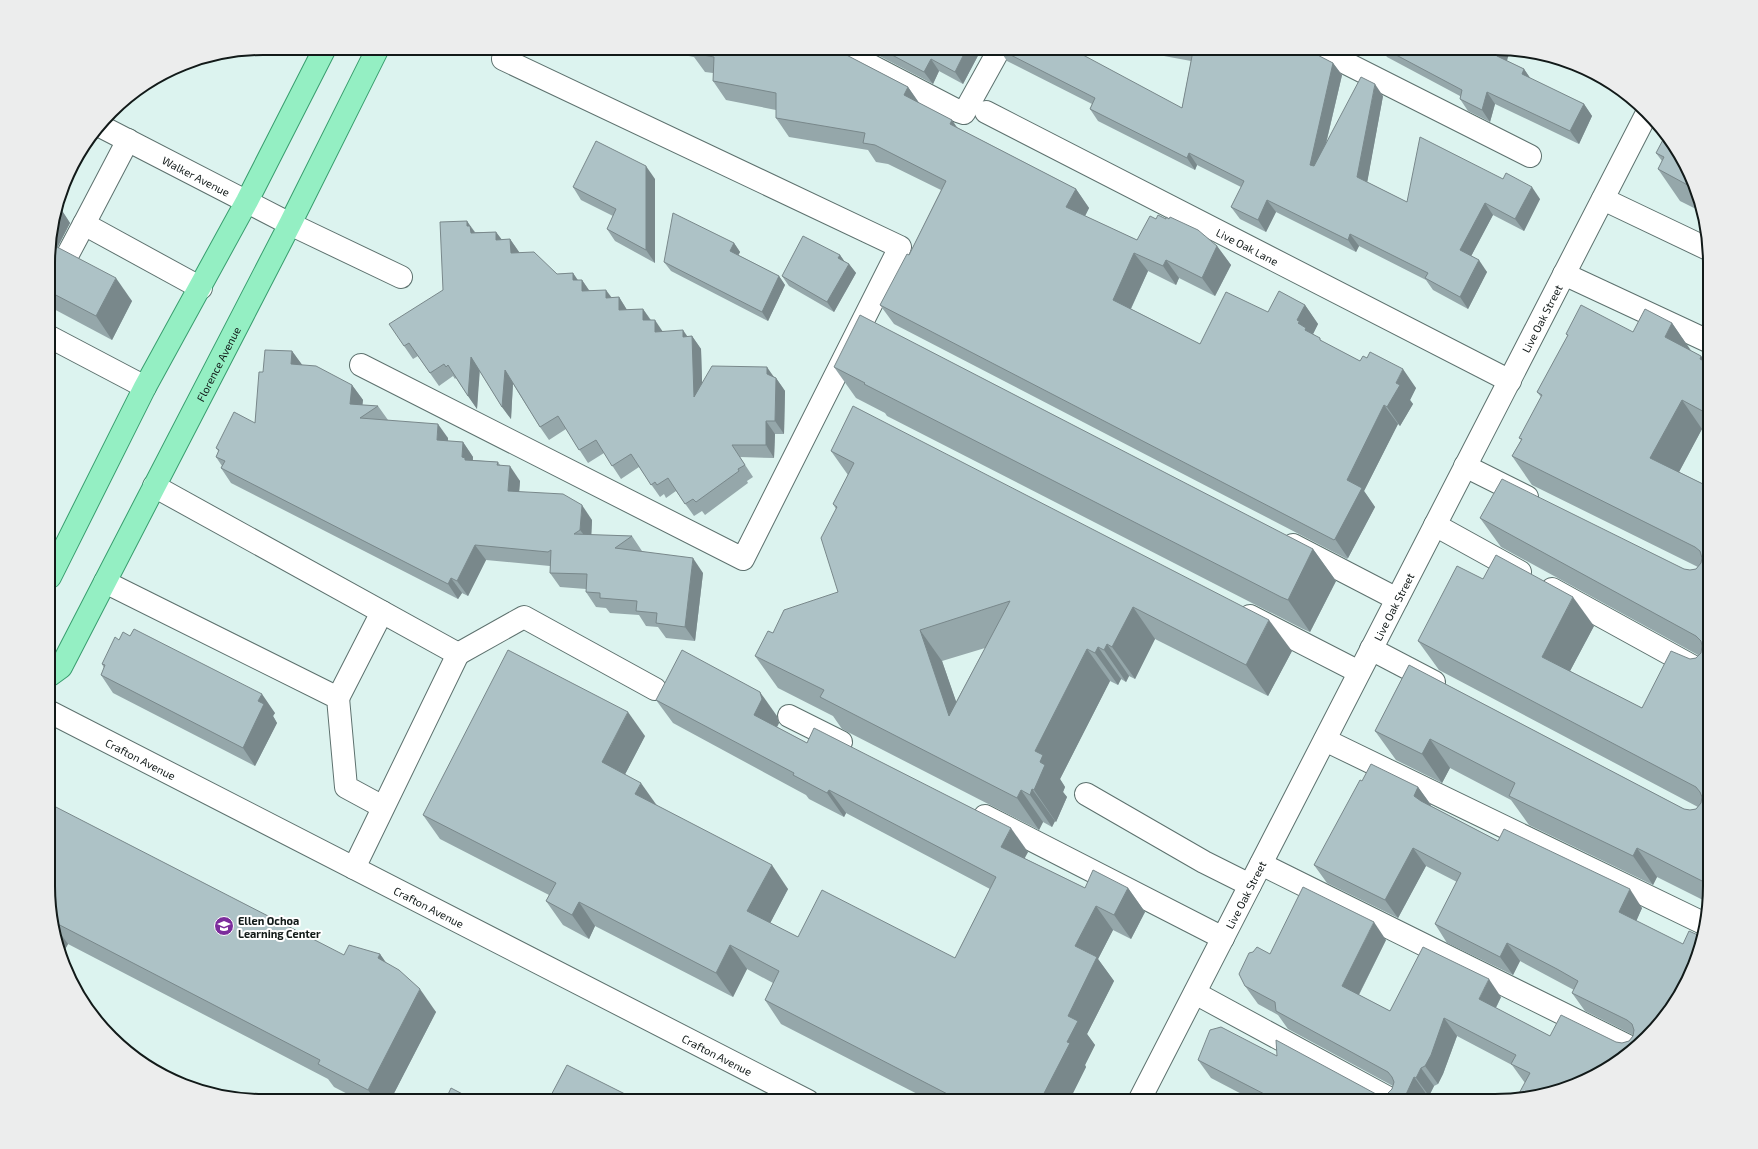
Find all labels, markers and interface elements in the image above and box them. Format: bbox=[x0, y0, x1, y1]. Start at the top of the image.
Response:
street label: Walker Avenue bbox=[160, 153, 232, 198]
street label: Live Oak Lane bbox=[1214, 225, 1281, 268]
street label: Live Oak Street bbox=[1519, 282, 1564, 355]
street label: Florence Avenue bbox=[193, 324, 243, 403]
street label: Live Oak Street bbox=[1370, 570, 1416, 643]
street label: Crafton Avenue bbox=[104, 735, 178, 782]
street label: Live Oak Street bbox=[1222, 859, 1268, 931]
street label: Crafton Avenue bbox=[392, 883, 466, 930]
place label: Ellen Ochoa Learning Center bbox=[238, 914, 321, 940]
school or university icon: Ellen Ochoa Learning Center bbox=[213, 915, 235, 937]
street label: Crafton Avenue bbox=[680, 1031, 755, 1078]

